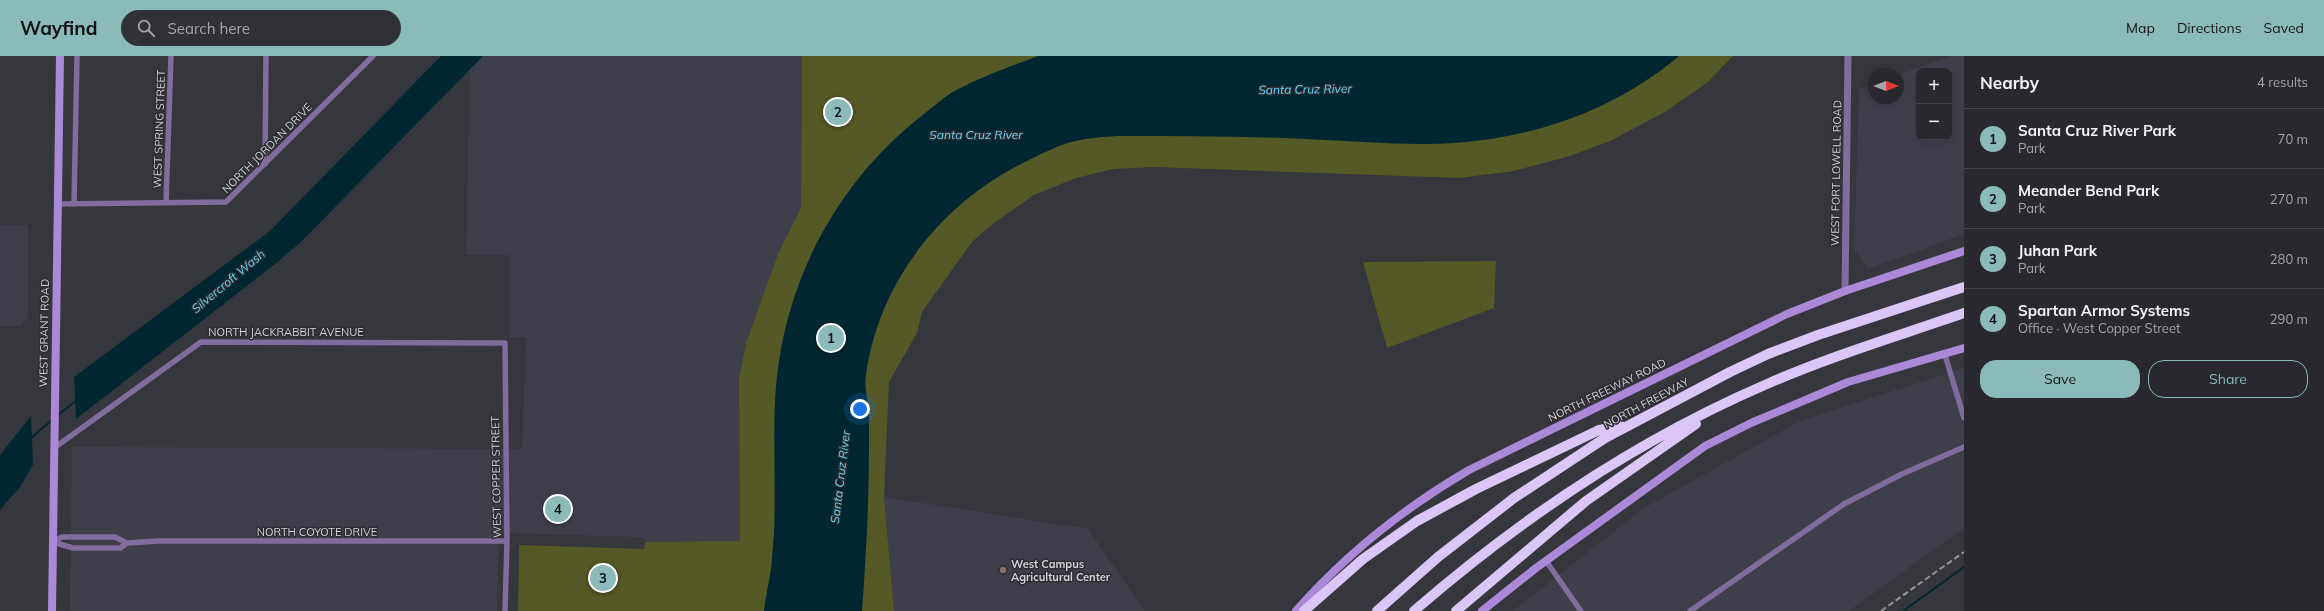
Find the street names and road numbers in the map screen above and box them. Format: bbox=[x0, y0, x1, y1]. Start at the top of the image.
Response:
street label: WEST SPRING STREET bbox=[150, 69, 168, 189]
street label: NORTH JORDAN DRIVE bbox=[219, 100, 315, 196]
street label: WEST FORT LOWELL ROAD bbox=[1828, 100, 1844, 246]
street label: WEST GRANT ROAD bbox=[36, 279, 52, 387]
street label: NORTH JACKRABBIT AVENUE bbox=[208, 325, 364, 339]
street label: NORTH FREEWAY ROAD bbox=[1546, 356, 1668, 424]
street label: NORTH FREEWAY bbox=[1601, 375, 1691, 431]
street label: WEST COPPER STREET bbox=[488, 415, 504, 538]
street label: NORTH COYOTE DRIVE bbox=[257, 525, 377, 539]

